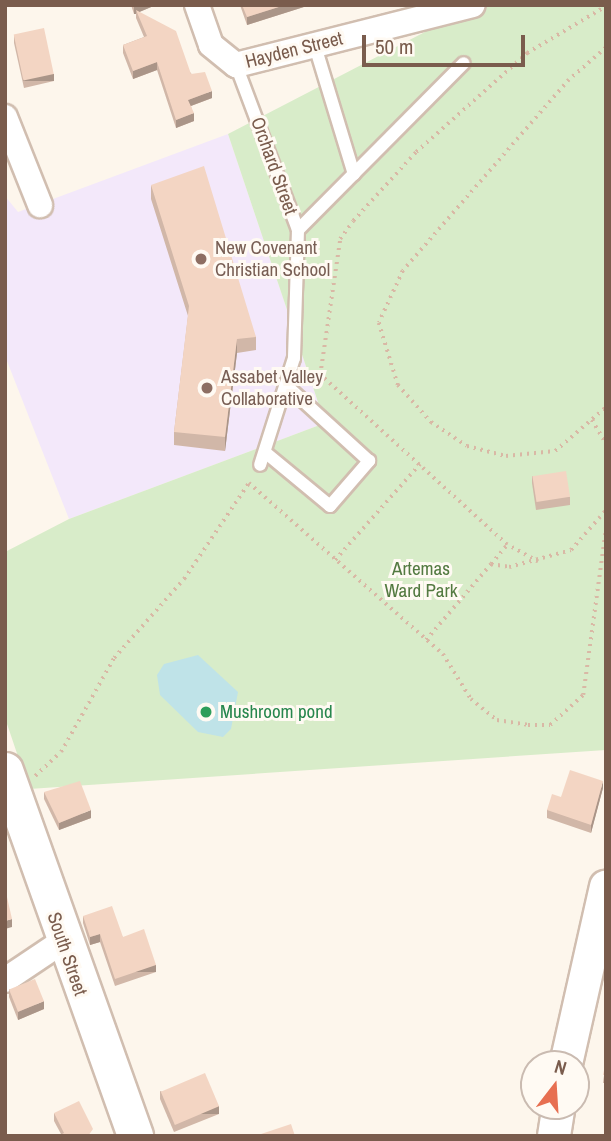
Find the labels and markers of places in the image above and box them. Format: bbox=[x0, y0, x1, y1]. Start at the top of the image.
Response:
place label: New Covenant Christian School bbox=[215, 237, 330, 281]
marker: New Covenant Christian School bbox=[193, 251, 209, 267]
place label: Assabet Valley Collaborative bbox=[221, 366, 323, 410]
marker: Assabet Valley Collaborative bbox=[199, 380, 215, 396]
place label: Mushroom pond bbox=[220, 701, 333, 723]
marker: Mushroom pond bbox=[198, 704, 214, 720]

